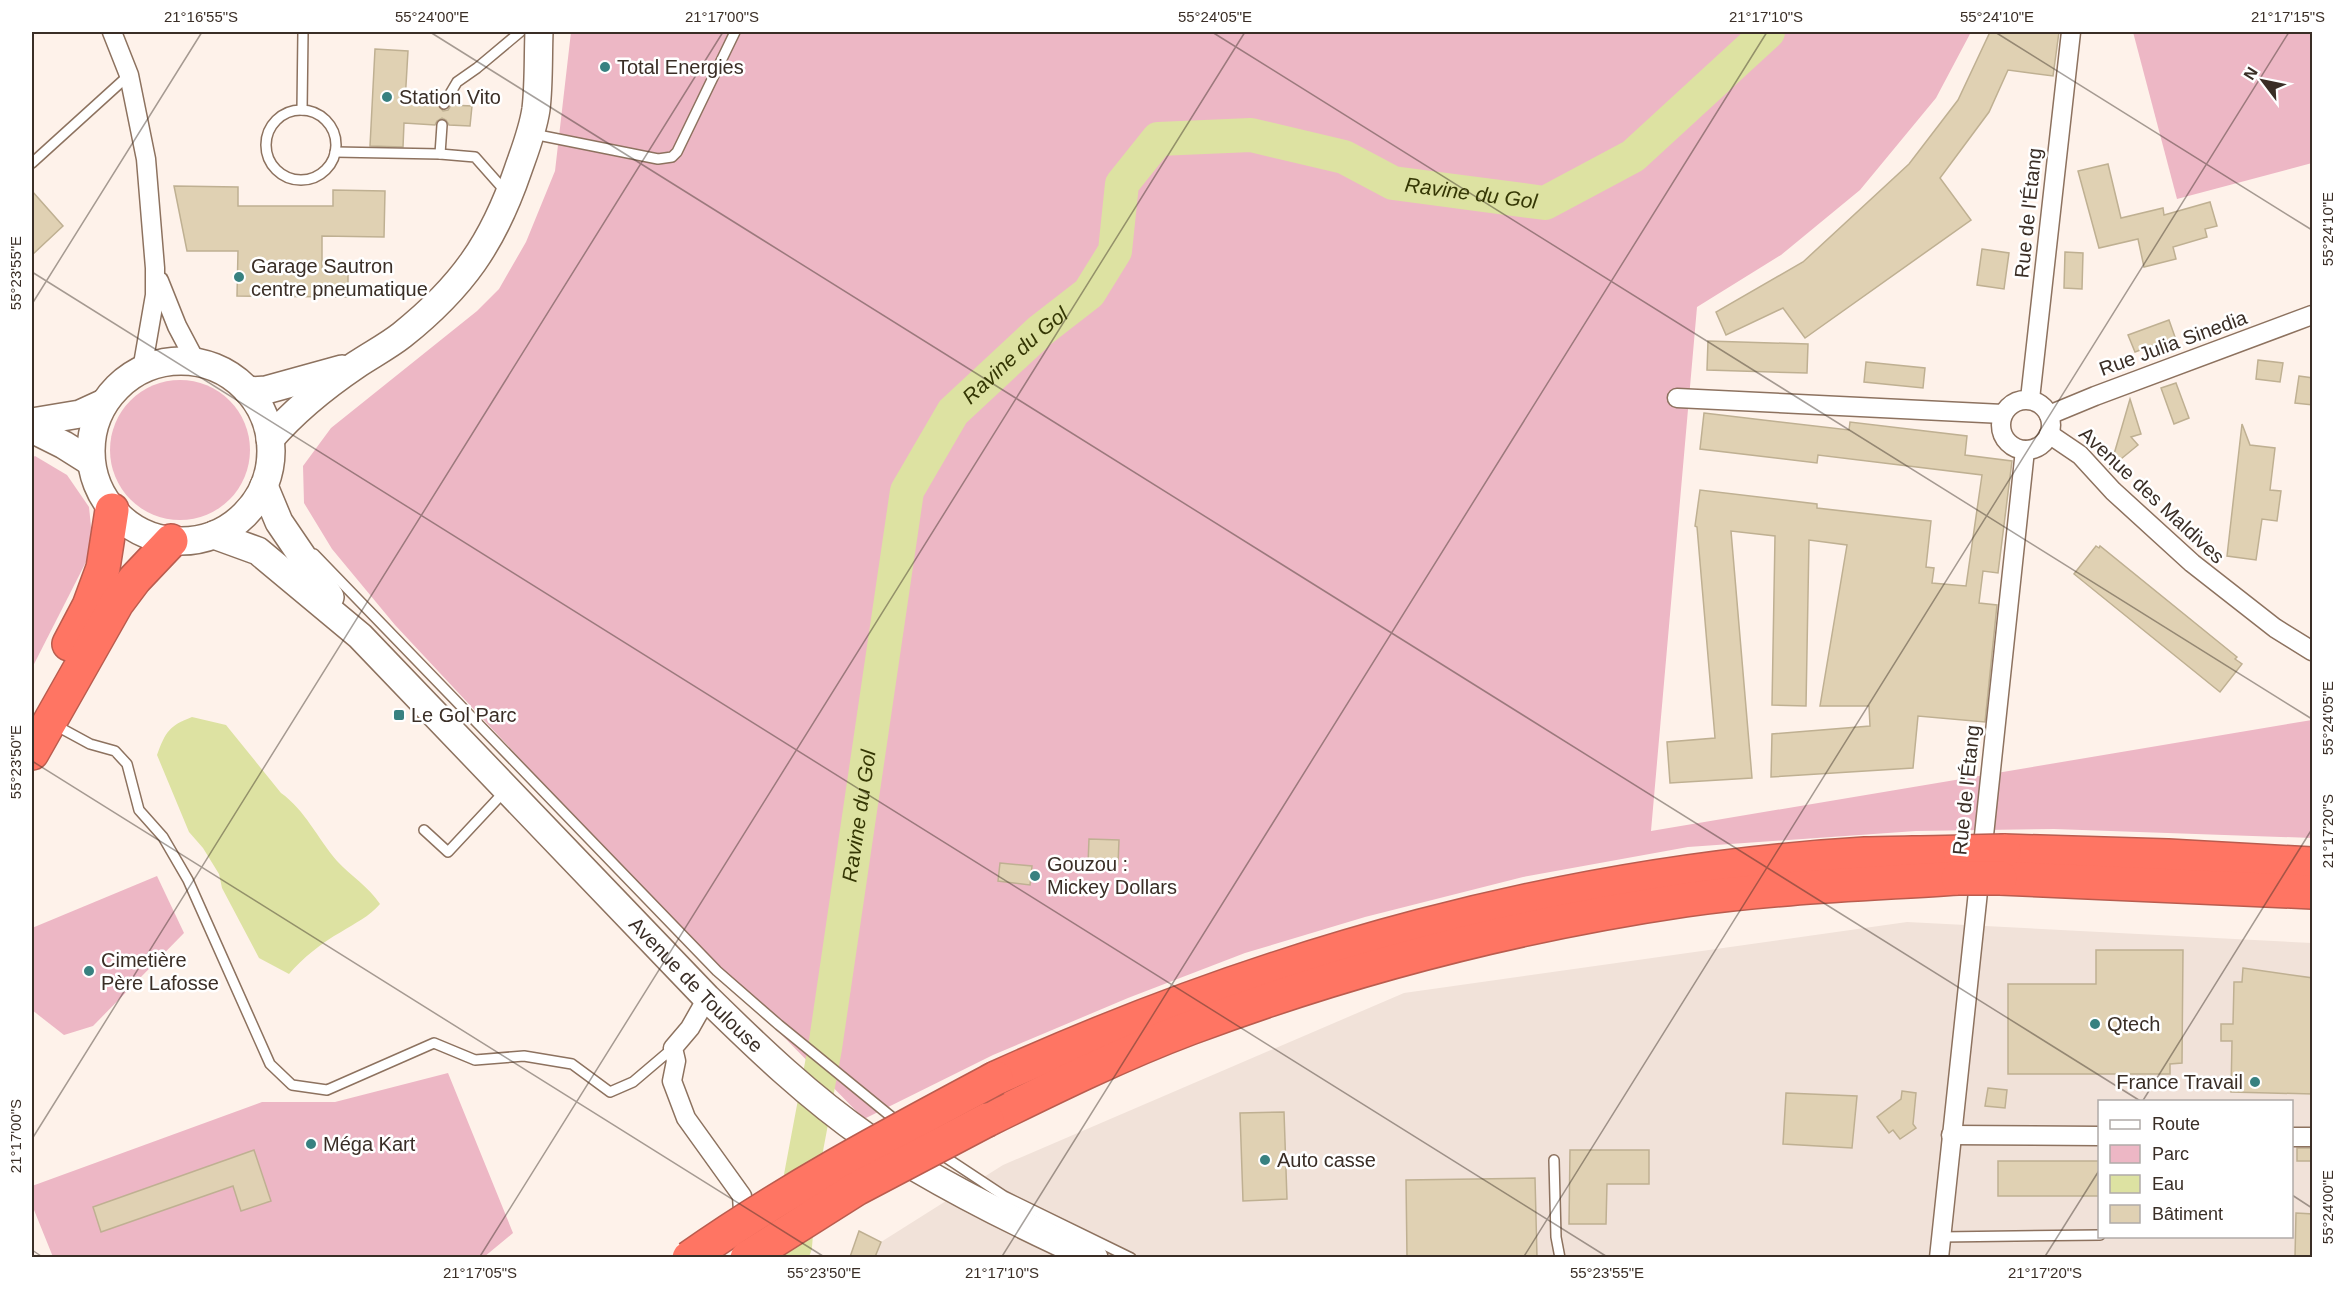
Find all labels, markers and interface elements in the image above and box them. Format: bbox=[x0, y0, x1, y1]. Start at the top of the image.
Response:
text: 21°16'55"S bbox=[164, 8, 238, 25]
text: 55°24'00"E bbox=[395, 8, 469, 25]
text: 21°17'00"S bbox=[685, 8, 759, 25]
text: 55°24'05"E bbox=[1178, 8, 1252, 25]
text: 21°17'10"S bbox=[1729, 8, 1803, 25]
text: 55°24'10"E bbox=[1960, 8, 2034, 25]
text: 21°17'15"S bbox=[2251, 8, 2325, 25]
north arrow bbox=[2233, 51, 2293, 111]
place label: Total Energies bbox=[617, 56, 744, 78]
marker: Total Energies bbox=[598, 60, 612, 74]
text: N bbox=[2240, 64, 2261, 83]
place label: Station Vito bbox=[399, 86, 501, 108]
marker: Station Vito bbox=[380, 90, 394, 104]
street label: Rue de l'Étang bbox=[2010, 147, 2046, 279]
water label: Ravine du Gol bbox=[1404, 173, 1540, 213]
text: 55°24'10"E bbox=[2319, 192, 2336, 266]
text: 55°23'55"E bbox=[7, 236, 24, 310]
place label: Garage Sautron centre pneumatique bbox=[251, 255, 428, 300]
marker: Garage Sautron centre pneumatique bbox=[232, 270, 246, 284]
water label: Ravine du Gol bbox=[958, 301, 1073, 408]
street label: Rue Julia Sinedia bbox=[2096, 306, 2251, 380]
street label: Avenue des Maldives bbox=[2075, 422, 2229, 568]
text: 55°24'05"E bbox=[2319, 681, 2336, 755]
place label: Le Gol Parc bbox=[411, 704, 517, 726]
marker: Le Gol Parc bbox=[392, 708, 406, 722]
street label: Rue de l'Étang bbox=[1948, 724, 1984, 856]
text: 55°23'50"E bbox=[7, 725, 24, 799]
water label: Ravine du Gol bbox=[838, 747, 880, 883]
text: 21°17'20"S bbox=[2319, 794, 2336, 868]
place label: Gouzou : Mickey Dollars bbox=[1047, 853, 1177, 898]
marker: Gouzou : Mickey Dollars bbox=[1028, 869, 1042, 883]
street label: Avenue de Toulouse bbox=[625, 913, 767, 1057]
place label: Cimetière Père Lafosse bbox=[101, 949, 219, 994]
marker: Cimetière Père Lafosse bbox=[82, 964, 96, 978]
place label: Qtech bbox=[2107, 1013, 2160, 1035]
marker: Qtech bbox=[2088, 1017, 2102, 1031]
place label: France Travail bbox=[2116, 1071, 2243, 1093]
marker: France Travail bbox=[2248, 1075, 2262, 1089]
text: 21°17'00"S bbox=[7, 1099, 24, 1173]
legend bbox=[2098, 1100, 2293, 1238]
text: Route bbox=[2152, 1114, 2200, 1134]
place label: Méga Kart bbox=[323, 1133, 416, 1155]
marker: Méga Kart bbox=[304, 1137, 318, 1151]
text: Parc bbox=[2152, 1144, 2189, 1164]
place label: Auto casse bbox=[1277, 1149, 1376, 1171]
marker: Auto casse bbox=[1258, 1153, 1272, 1167]
text: 55°24'00"E bbox=[2319, 1170, 2336, 1244]
text: Eau bbox=[2152, 1174, 2184, 1194]
text: Bâtiment bbox=[2152, 1204, 2223, 1224]
text: 21°17'05"S bbox=[443, 1264, 517, 1281]
text: 55°23'50"E bbox=[787, 1264, 861, 1281]
text: 21°17'10"S bbox=[965, 1264, 1039, 1281]
text: 55°23'55"E bbox=[1570, 1264, 1644, 1281]
text: 21°17'20"S bbox=[2008, 1264, 2082, 1281]

